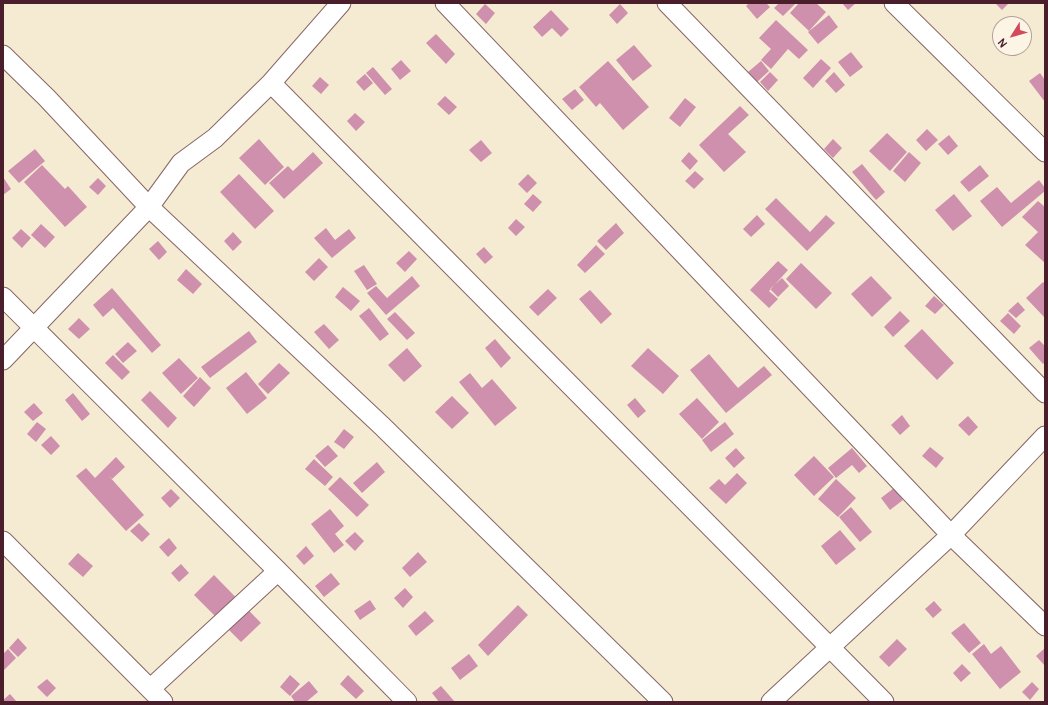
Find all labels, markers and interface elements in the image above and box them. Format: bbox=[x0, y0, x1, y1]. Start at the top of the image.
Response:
north arrow bbox=[992, 16, 1032, 56]
text: N bbox=[995, 36, 1010, 50]

